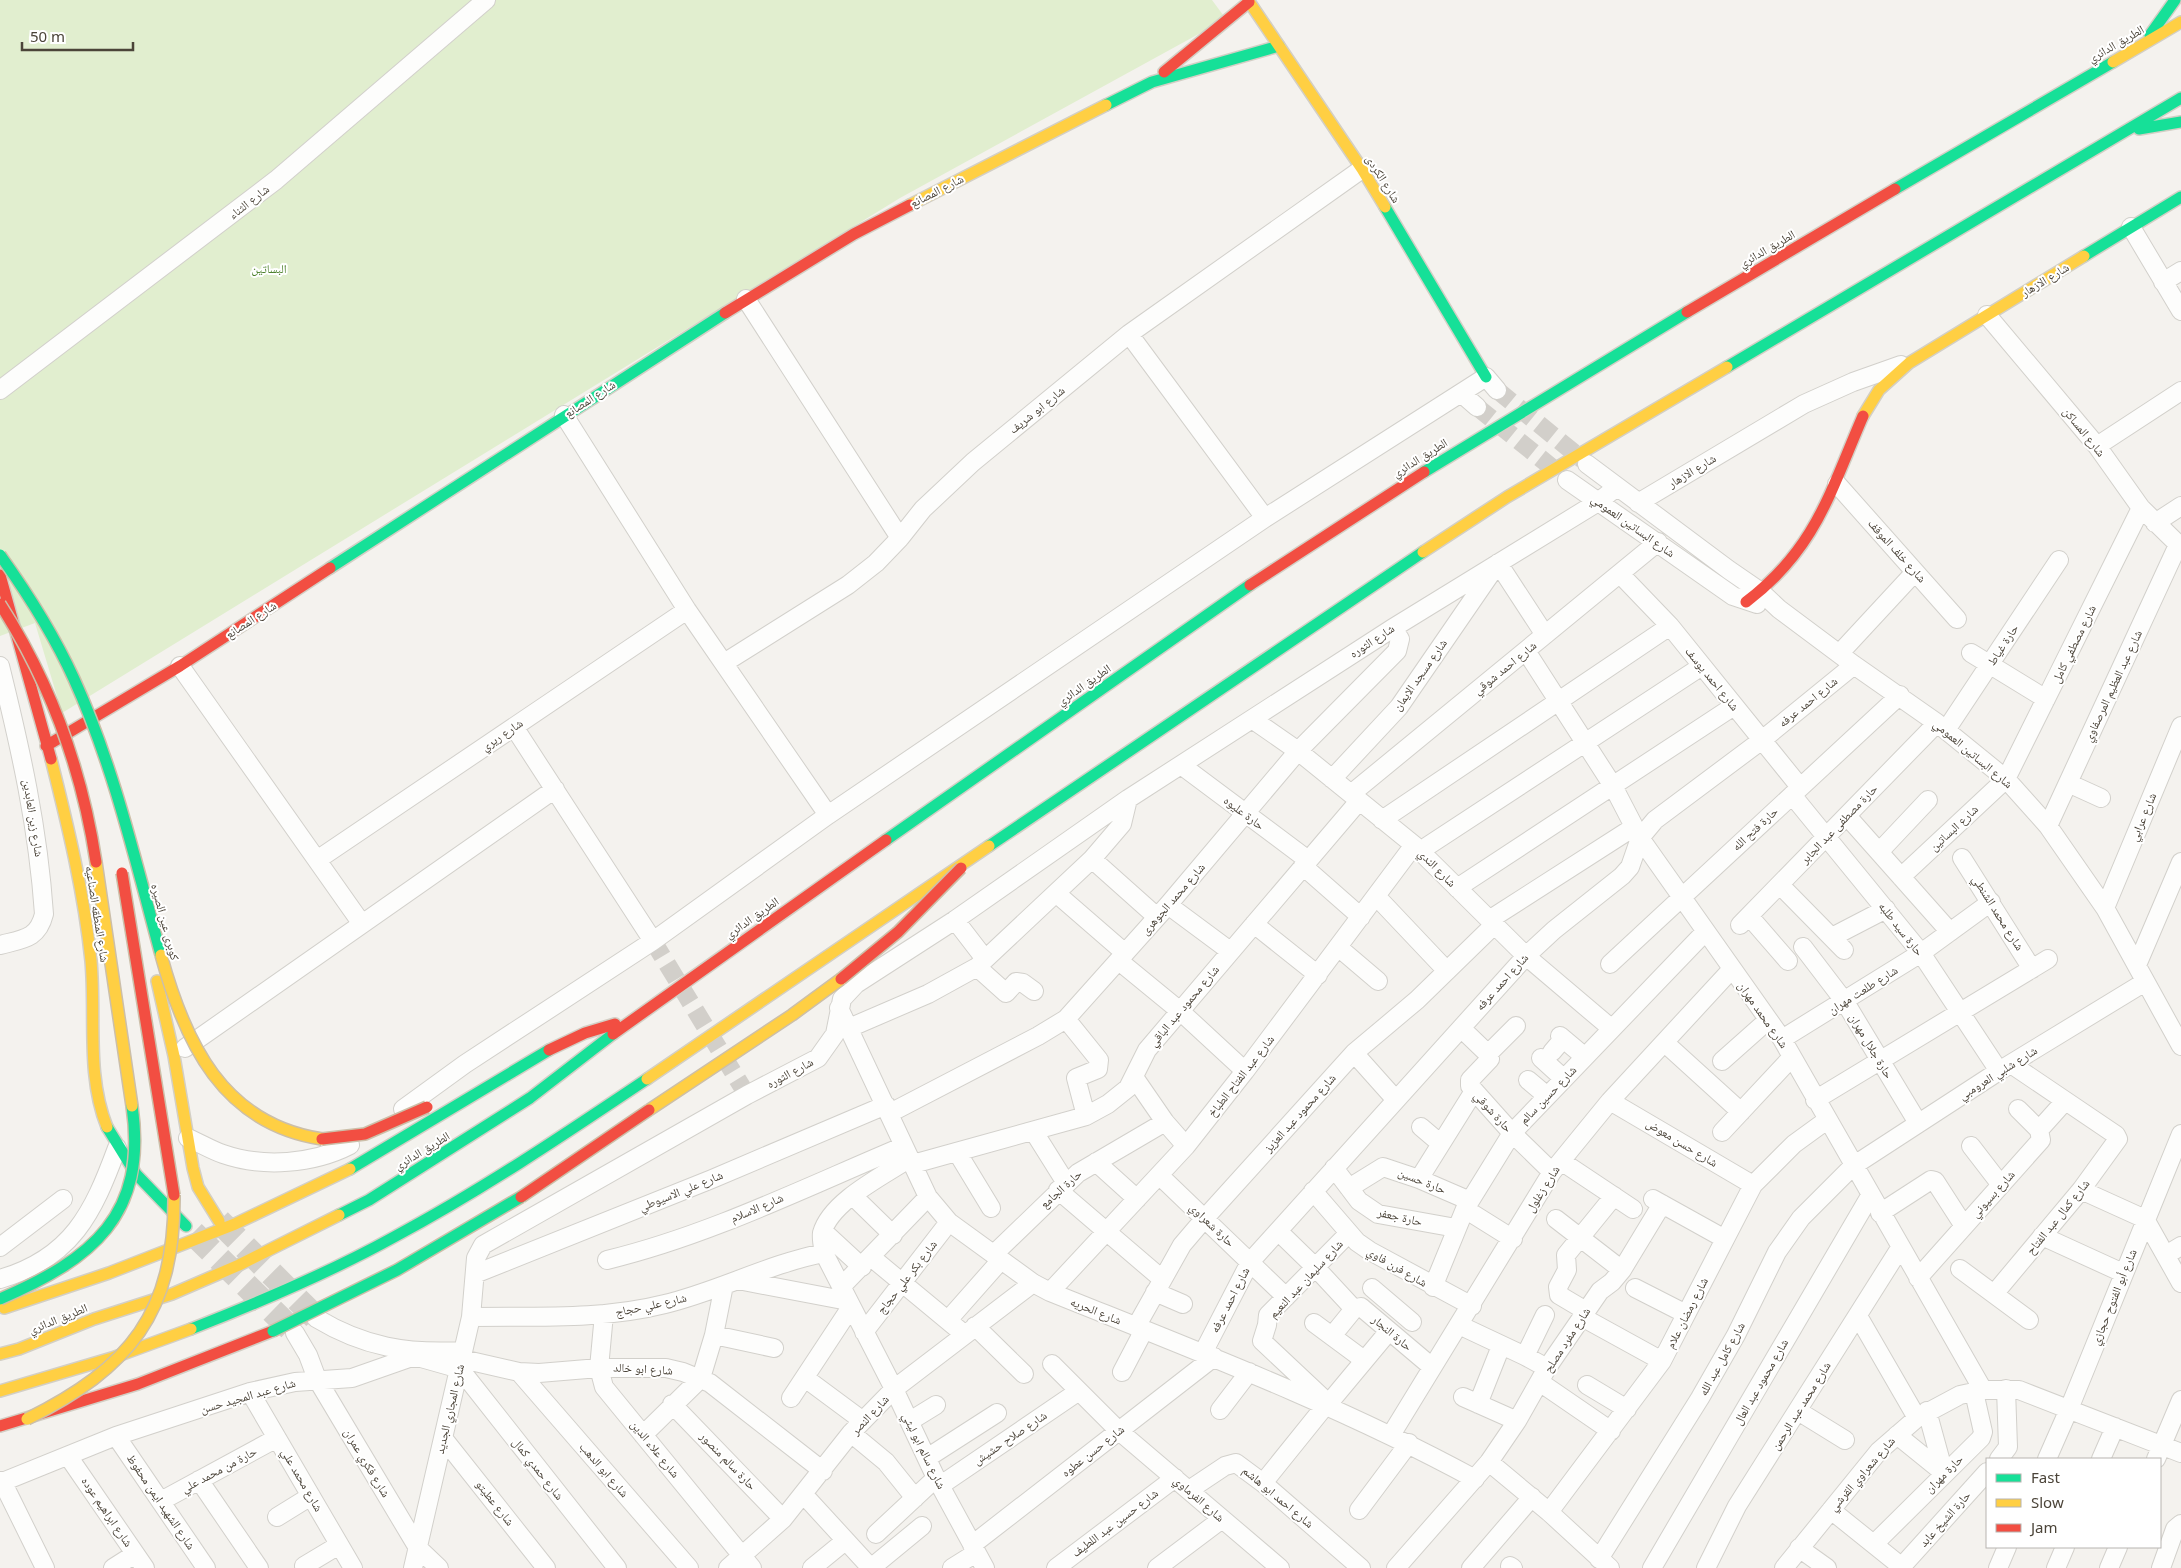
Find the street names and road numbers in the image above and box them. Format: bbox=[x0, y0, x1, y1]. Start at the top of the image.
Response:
street label: الطريق الدائري bbox=[2085, 21, 2148, 68]
street label: شارع الكردى bbox=[1362, 151, 1405, 206]
street label: شارع المصانع bbox=[907, 170, 966, 211]
street label: شارع الثناء bbox=[225, 180, 273, 223]
street label: الطريق الدائري bbox=[1736, 226, 1799, 273]
street label: شارع الازهار bbox=[2017, 258, 2072, 301]
street label: شارع المصانع bbox=[561, 376, 619, 421]
street label: شارع ابو شريف bbox=[1005, 382, 1068, 437]
street label: شارع المساكن bbox=[2059, 403, 2110, 460]
street label: الطريق الدائري bbox=[1389, 434, 1452, 483]
street label: شارع الازهار bbox=[1664, 449, 1719, 492]
street label: شارع البساتين العمومي bbox=[1587, 490, 1679, 563]
street label: شارع خلف الموقف bbox=[1864, 515, 1931, 586]
street label: شارع المصانع bbox=[222, 597, 280, 642]
street label: شارع مصطفي كامل bbox=[2047, 602, 2102, 687]
street label: شارع الثوره bbox=[1346, 620, 1398, 662]
street label: حارة غياط bbox=[1983, 621, 2022, 669]
street label: شارع عبد العظيم المرصفاوي bbox=[2079, 627, 2148, 745]
street label: شارع مسجد الايمان bbox=[1388, 635, 1451, 714]
street label: شارع احمد شوقي bbox=[1469, 637, 1541, 700]
street label: شارع احمد يوسف bbox=[1681, 643, 1743, 714]
street label: الطريق الدائري bbox=[1053, 660, 1115, 711]
street label: شارع احمد عرفه bbox=[1775, 672, 1841, 731]
street label: شارع ريري bbox=[478, 714, 527, 756]
street label: شارع البساتين العمومي bbox=[1929, 715, 2017, 794]
street label: شارع زين العابدين bbox=[19, 778, 48, 858]
street label: حارة مصطفى عبد الجابر bbox=[1795, 780, 1881, 868]
street label: شارع عرابي bbox=[2125, 790, 2162, 845]
street label: حارة عليوه bbox=[1220, 792, 1269, 834]
street label: شارع البساتين bbox=[1925, 800, 1982, 855]
street label: حارة فتح الله bbox=[1728, 803, 1782, 854]
street label: شارع الندي bbox=[1413, 845, 1460, 892]
street label: شارع محمد الجوهرى bbox=[1137, 859, 1209, 938]
street label: شارع المنطقه الصناعيه bbox=[81, 864, 114, 964]
street label: شارع محمد الشنطي bbox=[1967, 872, 2028, 955]
street label: كوبرى عين الصيره bbox=[147, 882, 184, 962]
street label: الطريق الدائري bbox=[721, 893, 783, 944]
street label: حارة سيد طلبه bbox=[1875, 898, 1928, 959]
street label: شارع احمد عرفه bbox=[1471, 949, 1532, 1014]
street label: شارع محمود عبد الباقي bbox=[1144, 961, 1224, 1051]
street label: شارع طلعت مهران bbox=[1825, 961, 1901, 1018]
street label: شارع محمد مهران bbox=[1734, 978, 1793, 1052]
street label: حارة جلال مهران bbox=[1845, 1010, 1898, 1082]
street label: شارع عبد الفتاح الطباخ bbox=[1203, 1031, 1278, 1120]
street label: شارع شلبي العرومبي bbox=[1955, 1042, 2041, 1105]
street label: شارع الثوره bbox=[763, 1053, 816, 1092]
street label: شارع حسين سالم bbox=[1515, 1061, 1580, 1128]
street label: شارع محمود عبد العزيز bbox=[1259, 1070, 1340, 1156]
street label: حارة شوقي bbox=[1469, 1087, 1517, 1138]
street label: شارع حسن معوض bbox=[1643, 1114, 1721, 1171]
street label: الطريق الدائري bbox=[391, 1127, 454, 1176]
street label: شارع زغلول bbox=[1522, 1162, 1564, 1215]
street label: حارة حسين bbox=[1396, 1163, 1449, 1198]
street label: حارة الجامع bbox=[1036, 1165, 1086, 1212]
street label: شارع علي الاسيوطي bbox=[636, 1166, 726, 1217]
street label: شارع بسيوني bbox=[1967, 1166, 2020, 1223]
street label: شارع كمال عبد الفتاح bbox=[2022, 1175, 2093, 1258]
street label: شارع الاسلام bbox=[728, 1189, 786, 1226]
street label: حارة شعراوي bbox=[1185, 1199, 1239, 1252]
street label: حارة جعفر bbox=[1375, 1203, 1424, 1230]
street label: شارع سليمان عبد النعيم bbox=[1265, 1235, 1347, 1322]
street label: شارع بكر علي حجاج bbox=[872, 1236, 942, 1318]
street label: شارع فرن فاوي bbox=[1363, 1242, 1431, 1293]
street label: شارع أبو الفتوح حجازي bbox=[2087, 1246, 2143, 1348]
street label: شارع احمد عرفه bbox=[1206, 1264, 1253, 1336]
street label: شارع رمضان علام bbox=[1661, 1274, 1712, 1351]
street label: شارع علي حجاج bbox=[614, 1289, 689, 1322]
street label: شارع الحريه bbox=[1068, 1293, 1124, 1329]
street label: الطريق الدائري bbox=[26, 1299, 91, 1340]
street label: شارع مفرد مصلح bbox=[1539, 1304, 1594, 1376]
street label: حارة النجار bbox=[1368, 1310, 1416, 1355]
street label: شارع كامل عبد الله bbox=[1694, 1319, 1749, 1399]
street label: شارع محمود عبد العال bbox=[1729, 1335, 1792, 1428]
street label: شارع ابو خالد bbox=[613, 1358, 673, 1379]
street label: شارع محمد عبد الرحمن bbox=[1767, 1358, 1835, 1453]
street label: شارع المجاري الجديد bbox=[431, 1362, 470, 1456]
street label: شارع عبد المجيد حسن bbox=[198, 1374, 298, 1417]
street label: شارع النصر bbox=[846, 1391, 893, 1439]
street label: شارع صلاح حشيش bbox=[970, 1407, 1050, 1469]
street label: شارع سالم ابو ليثي bbox=[897, 1410, 950, 1493]
street label: شارع علاء الدين bbox=[627, 1416, 684, 1481]
street label: شارع حسن عطوه bbox=[1058, 1421, 1128, 1481]
street label: شارع فكري عمران bbox=[338, 1425, 395, 1502]
street label: حارة سالم منصور bbox=[696, 1427, 761, 1494]
street label: شارع شعراوي القرشي bbox=[1824, 1433, 1900, 1516]
street label: شارع حمدي كمال bbox=[507, 1434, 568, 1505]
street label: شارع ابو الدهب bbox=[576, 1439, 633, 1501]
street label: حارة من محمد علي bbox=[178, 1442, 261, 1498]
street label: شارع محمد علي bbox=[276, 1445, 327, 1516]
street label: حارة مهران bbox=[1921, 1450, 1967, 1497]
street label: شارع الشهيد ايمن محفوظ bbox=[123, 1451, 200, 1553]
street label: شارع احمد ابو هاشم bbox=[1239, 1462, 1318, 1532]
street label: شارع الفرماوي bbox=[1169, 1472, 1229, 1527]
street label: شارع ابراهيم عوده bbox=[78, 1473, 137, 1550]
street label: شارع عطيتو bbox=[472, 1476, 519, 1529]
street label: شارع حسين عبد اللطيف bbox=[1068, 1484, 1162, 1561]
street label: حارة الشيخ عابد bbox=[1915, 1487, 1975, 1550]

